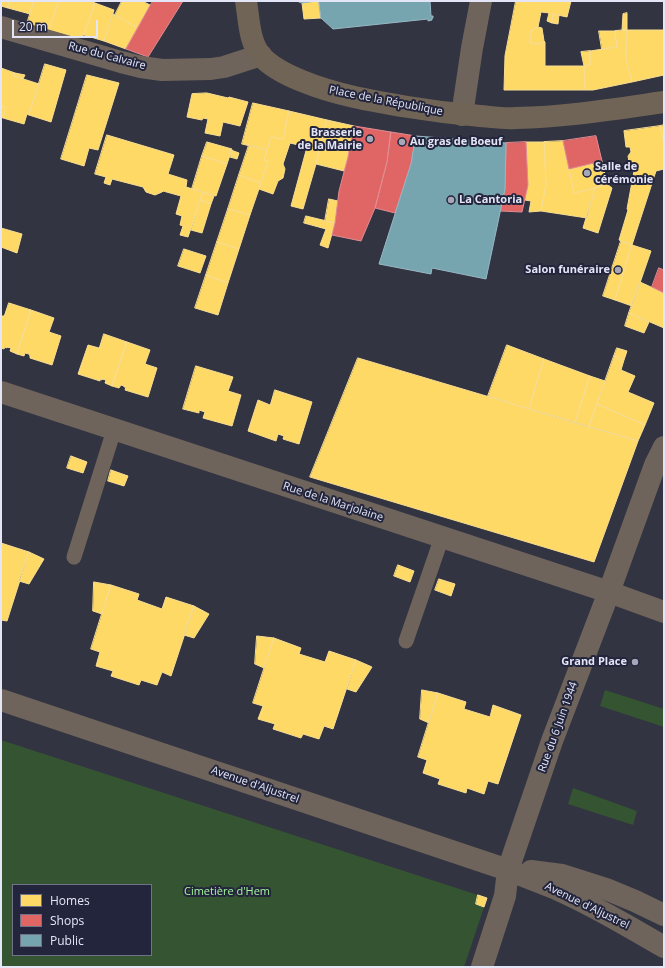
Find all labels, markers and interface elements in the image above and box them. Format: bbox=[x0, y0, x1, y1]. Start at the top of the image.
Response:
scale bar bbox=[14, 12, 100, 38]
text: 20 m bbox=[19, 18, 47, 35]
street label: Rue du Calvaire bbox=[67, 39, 147, 73]
street label: Place de la République bbox=[328, 83, 444, 119]
place label: Brasserie de la Mairie bbox=[298, 126, 362, 152]
marker: Brasserie de la Mairie bbox=[365, 134, 375, 144]
place label: Au gras de Boeuf bbox=[410, 135, 502, 149]
marker: Au gras de Boeuf bbox=[397, 137, 407, 147]
place label: Salle de cérémonie bbox=[595, 160, 653, 186]
marker: Salle de cérémonie bbox=[582, 168, 592, 178]
place label: La Cantoria bbox=[459, 193, 522, 207]
marker: La Cantoria bbox=[446, 195, 456, 205]
place label: Salon funéraire bbox=[525, 263, 610, 277]
marker: Salon funéraire bbox=[613, 265, 623, 275]
street label: Rue de la Marjolaine bbox=[281, 480, 385, 524]
place label: Grand Place bbox=[561, 655, 627, 669]
marker: Grand Place bbox=[630, 657, 640, 667]
street label: Rue du 6 Juin 1944 bbox=[536, 680, 580, 774]
street label: Avenue d'Aljustrel bbox=[209, 764, 301, 806]
street label: Avenue d'Aljustrel bbox=[543, 880, 631, 932]
legend bbox=[12, 884, 152, 956]
park label: Cimetière d'Hem bbox=[184, 885, 270, 899]
text: Homes bbox=[50, 892, 90, 909]
text: Shops bbox=[50, 912, 84, 929]
text: Public bbox=[50, 932, 84, 949]

